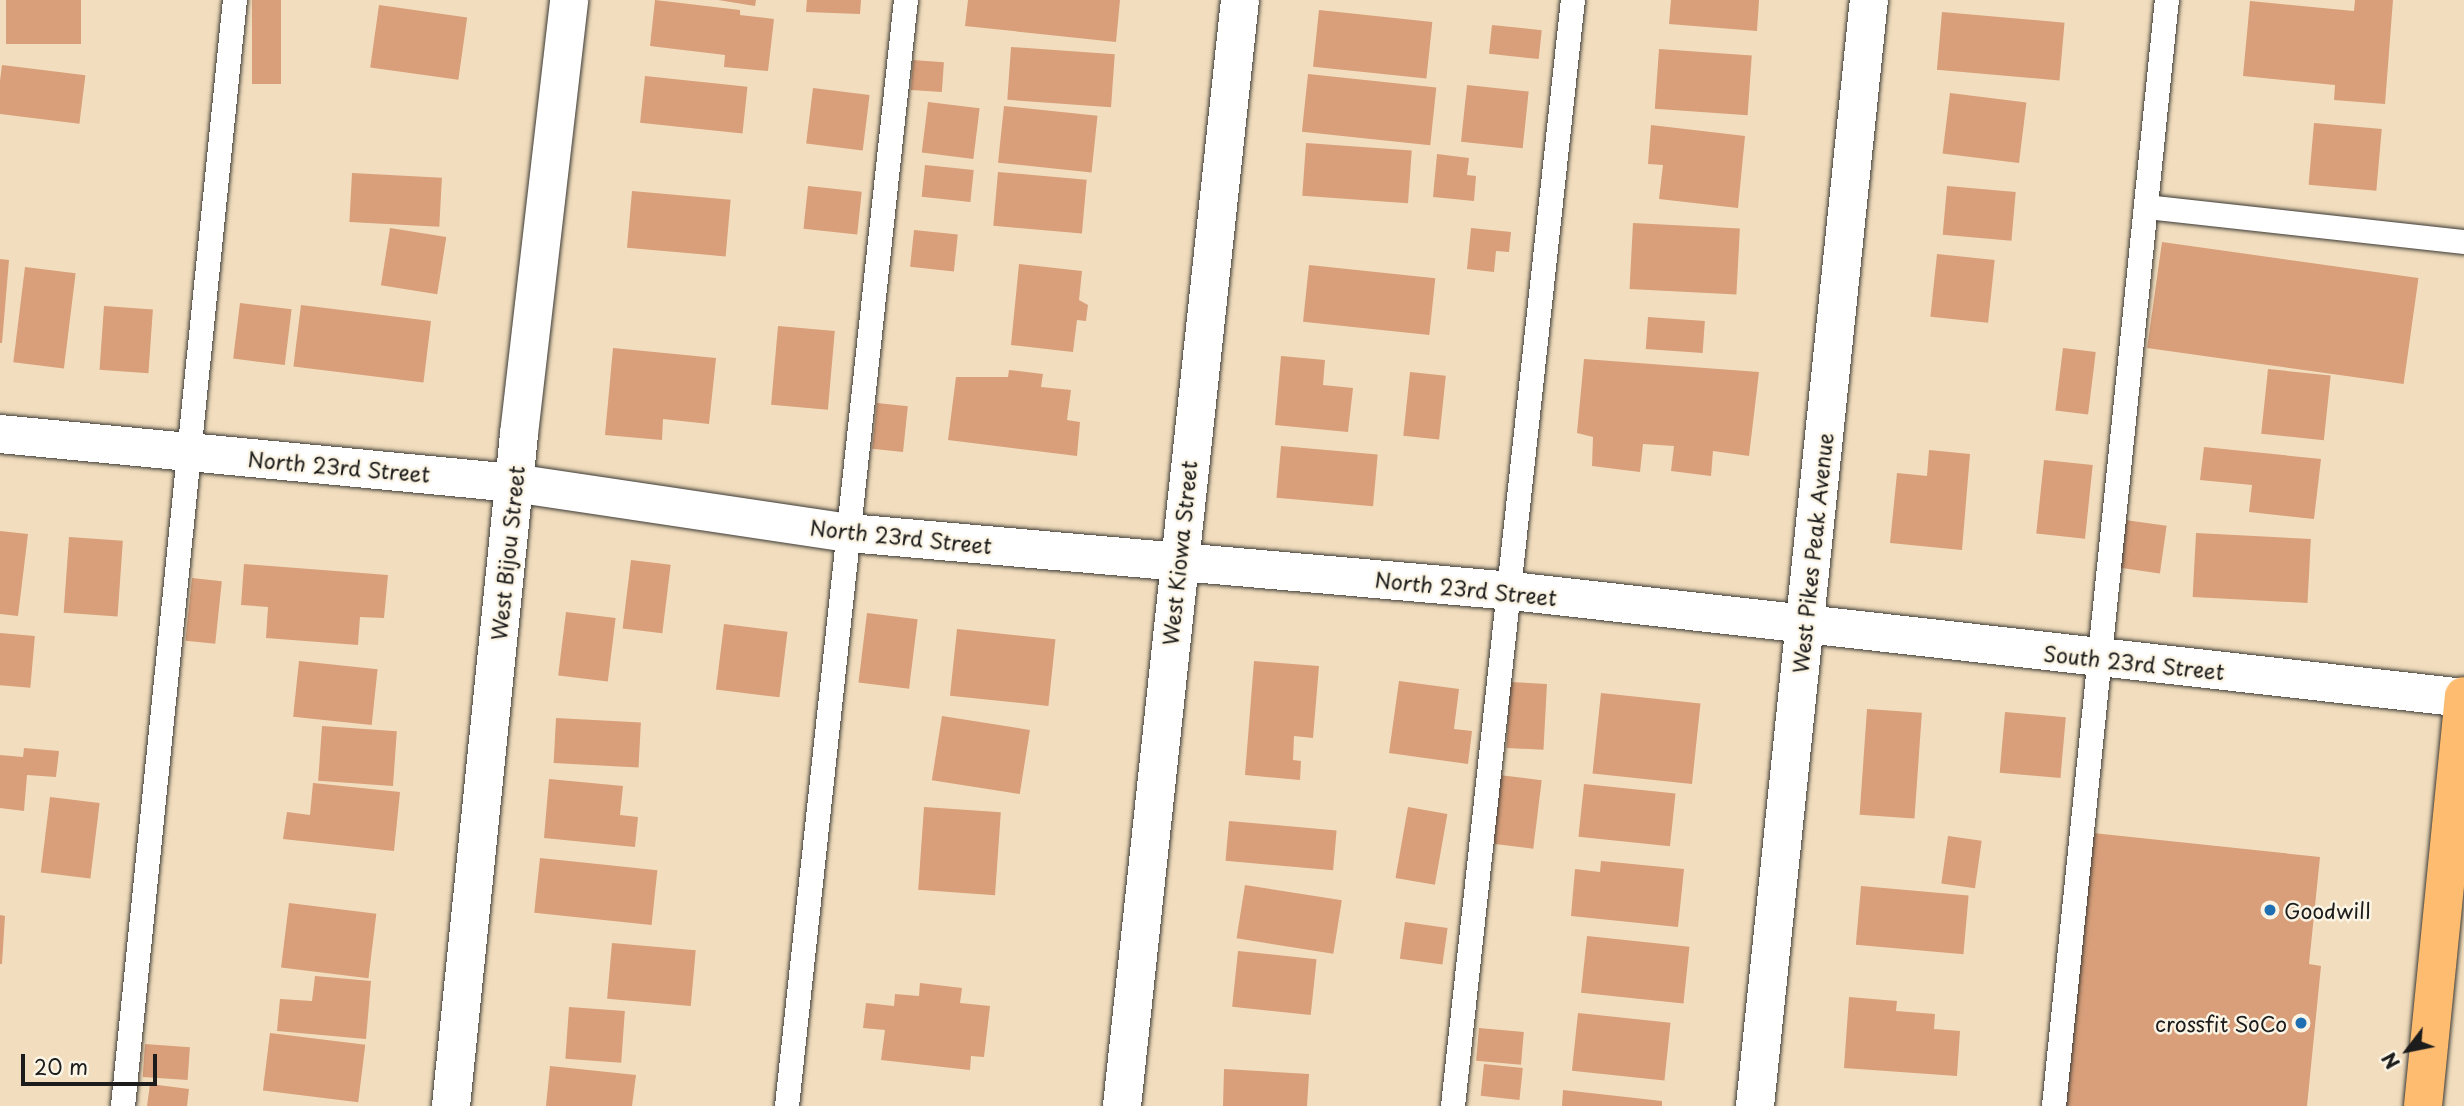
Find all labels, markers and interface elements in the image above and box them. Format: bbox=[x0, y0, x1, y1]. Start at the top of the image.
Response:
street label: West Pikes Peak Avenue bbox=[1787, 431, 1837, 675]
street label: North 23rd Street bbox=[246, 445, 432, 487]
street label: West Kiowa Street bbox=[1157, 459, 1201, 647]
street label: West Bijou Street bbox=[485, 465, 529, 641]
street label: North 23rd Street bbox=[808, 514, 994, 558]
street label: North 23rd Street bbox=[1373, 566, 1559, 610]
street label: South 23rd Street bbox=[2041, 640, 2227, 684]
place label: Goodwill bbox=[2284, 897, 2371, 923]
marker: Goodwill bbox=[2262, 902, 2278, 918]
place label: crossfit SoCo bbox=[2154, 1010, 2287, 1036]
marker: crossfit SoCo bbox=[2293, 1015, 2309, 1031]
north arrow bbox=[2373, 1015, 2443, 1085]
scale bar bbox=[24, 1040, 161, 1084]
text: N bbox=[2374, 1047, 2406, 1075]
text: 20 m bbox=[34, 1050, 88, 1082]

